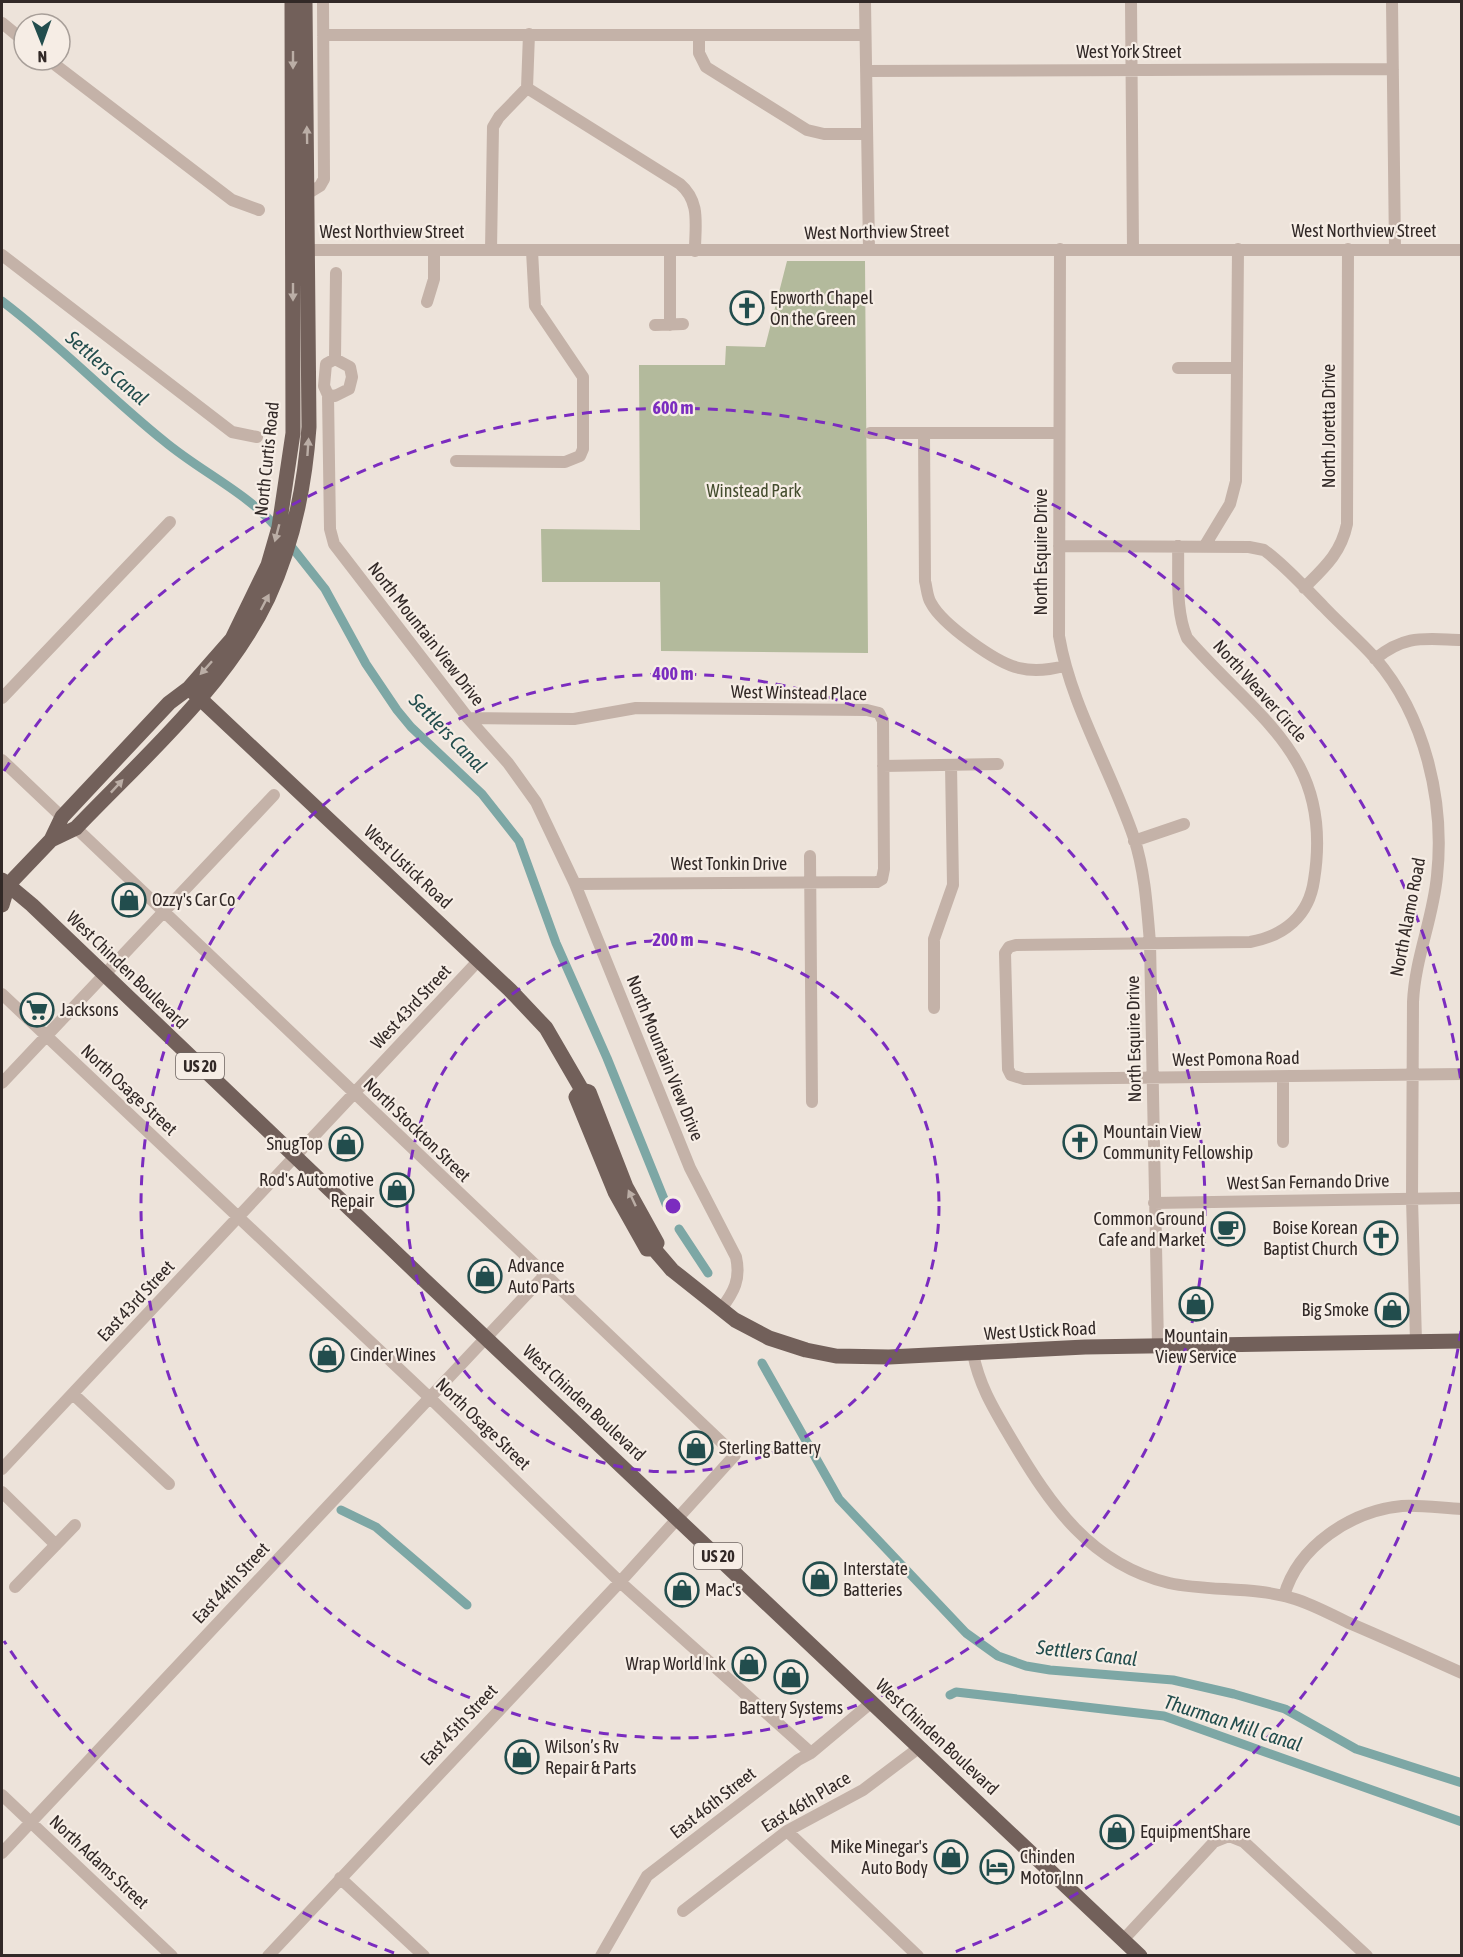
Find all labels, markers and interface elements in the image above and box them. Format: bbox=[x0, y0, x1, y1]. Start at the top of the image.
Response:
north arrow bbox=[12, 12, 72, 72]
street label: West York Street bbox=[1076, 41, 1182, 62]
text: N bbox=[37, 48, 47, 66]
one-way arrow bbox=[288, 50, 298, 69]
one-way arrow bbox=[302, 126, 311, 145]
street label: West Northview Street bbox=[804, 220, 950, 243]
street label: West Northview Street bbox=[1291, 220, 1437, 241]
street label: West Northview Street bbox=[319, 221, 465, 242]
one-way arrow bbox=[288, 283, 298, 302]
place label: Epworth Chapel On the Green bbox=[770, 287, 873, 329]
church icon: Epworth Chapel On the Green bbox=[729, 290, 765, 326]
water label: Settlers Canal bbox=[61, 325, 153, 410]
street label: North Joretta Drive bbox=[1318, 364, 1339, 488]
text: 600 m bbox=[653, 397, 693, 418]
street label: North Curtis Road bbox=[250, 401, 283, 517]
one-way arrow bbox=[303, 438, 313, 457]
park label: Winstead Park bbox=[707, 480, 802, 501]
street label: North Esquire Drive bbox=[1030, 489, 1051, 615]
one-way arrow bbox=[272, 524, 282, 542]
street label: North Mountain View Drive bbox=[364, 558, 489, 710]
one-way arrow bbox=[260, 594, 270, 611]
street label: North Weaver Circle bbox=[1209, 635, 1312, 746]
one-way arrow bbox=[199, 661, 213, 676]
text: 400 m bbox=[652, 663, 693, 684]
street label: West Winstead Place bbox=[731, 681, 867, 704]
water label: Settlers Canal bbox=[404, 687, 492, 777]
one-way arrow bbox=[109, 779, 123, 793]
street label: West Ustick Road bbox=[360, 821, 457, 913]
street label: West Tonkin Drive bbox=[671, 853, 787, 874]
street label: North Alamo Road bbox=[1386, 856, 1429, 978]
shop icon: Ozzy's Car Co bbox=[111, 882, 147, 918]
place label: Ozzy's Car Co bbox=[152, 889, 235, 910]
street label: West Chinden Boulevard bbox=[63, 907, 192, 1033]
text: 200 m bbox=[653, 929, 693, 950]
street label: West 43rd Street bbox=[366, 960, 455, 1053]
street label: North Mountain View Drive bbox=[623, 972, 708, 1144]
street label: North Esquire Drive bbox=[1122, 975, 1145, 1103]
supermarket icon: Jacksons bbox=[19, 992, 55, 1028]
place label: Jacksons bbox=[60, 999, 119, 1020]
street label: North Osage Street bbox=[77, 1040, 182, 1139]
street label: West Pomona Road bbox=[1172, 1047, 1300, 1070]
road number: US 20 bbox=[176, 1053, 224, 1079]
street label: North Stockton Street bbox=[360, 1073, 475, 1186]
place label: Mountain View Community Fellowship bbox=[1103, 1121, 1253, 1163]
church icon: Mountain View Community Fellowship bbox=[1062, 1124, 1098, 1160]
shop icon: SnugTop bbox=[328, 1126, 364, 1162]
place label: SnugTop bbox=[266, 1133, 323, 1154]
place label: Rod's Automotive Repair bbox=[259, 1169, 375, 1211]
street label: West San Fernando Drive bbox=[1227, 1170, 1389, 1193]
shop icon: Rod's Automotive Repair bbox=[379, 1172, 415, 1208]
one-way arrow bbox=[627, 1189, 636, 1206]
centre of rings bbox=[663, 1196, 683, 1216]
place label: Common Ground Cafe and Market bbox=[1094, 1208, 1205, 1250]
cafe icon: Common Ground Cafe and Market bbox=[1210, 1211, 1246, 1247]
place label: Boise Korean Baptist Church bbox=[1263, 1217, 1358, 1259]
church icon: Boise Korean Baptist Church bbox=[1363, 1220, 1399, 1256]
place label: Advance Auto Parts bbox=[508, 1255, 575, 1297]
street label: East 43rd Street bbox=[93, 1256, 178, 1345]
shop icon: Advance Auto Parts bbox=[467, 1258, 503, 1294]
shop icon: Mountain View Service bbox=[1178, 1286, 1214, 1322]
shop icon: Big Smoke bbox=[1374, 1292, 1410, 1328]
place label: Big Smoke bbox=[1301, 1299, 1369, 1320]
street label: West Ustick Road bbox=[983, 1317, 1097, 1344]
place label: Mountain View Service bbox=[1155, 1325, 1237, 1367]
shop icon: Cinder Wines bbox=[309, 1337, 345, 1373]
street label: West Chinden Boulevard bbox=[519, 1340, 650, 1465]
place label: Cinder Wines bbox=[350, 1344, 436, 1365]
street label: North Osage Street bbox=[432, 1373, 535, 1474]
shop icon: Sterling Battery bbox=[678, 1430, 714, 1466]
place label: Sterling Battery bbox=[719, 1437, 821, 1458]
street label: East 44th Street bbox=[188, 1538, 273, 1627]
road number: US 20 bbox=[694, 1543, 742, 1569]
place label: Interstate Batteries bbox=[843, 1558, 908, 1600]
shop icon: Interstate Batteries bbox=[802, 1561, 838, 1597]
shop icon: Mac's bbox=[664, 1572, 700, 1608]
place label: Mac's bbox=[705, 1579, 741, 1600]
water label: Settlers Canal bbox=[1034, 1635, 1139, 1670]
shop icon: Wrap World Ink bbox=[731, 1646, 767, 1682]
place label: Wrap World Ink bbox=[626, 1653, 726, 1674]
shop icon: Battery Systems bbox=[773, 1659, 809, 1695]
street label: West Chinden Boulevard bbox=[872, 1674, 1003, 1799]
street label: East 45th Street bbox=[416, 1680, 501, 1769]
water label: Thurman Mill Canal bbox=[1161, 1689, 1305, 1756]
place label: Battery Systems bbox=[739, 1697, 843, 1718]
place label: Wilson’s Rv Repair & Parts bbox=[545, 1736, 636, 1778]
shop icon: Wilson’s Rv Repair & Parts bbox=[504, 1739, 540, 1775]
street label: East 46th Street bbox=[666, 1763, 760, 1843]
street label: East 46th Place bbox=[757, 1767, 854, 1836]
street label: North Adams Street bbox=[46, 1810, 153, 1913]
shop icon: EquipmentShare bbox=[1099, 1814, 1135, 1850]
place label: EquipmentShare bbox=[1140, 1821, 1251, 1842]
place label: Mike Minegar's Auto Body bbox=[830, 1836, 928, 1878]
shop icon: Mike Minegar's Auto Body bbox=[933, 1839, 969, 1875]
place label: Chinden Motor Inn bbox=[1020, 1846, 1084, 1888]
hotel icon: Chinden Motor Inn bbox=[979, 1849, 1015, 1885]

